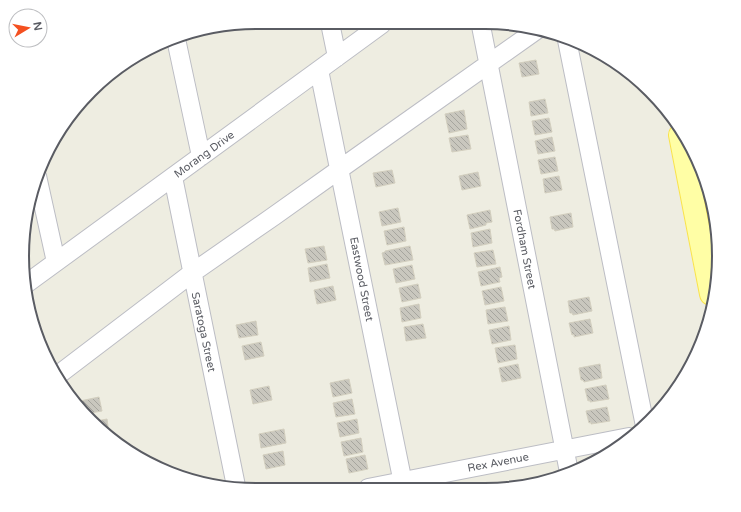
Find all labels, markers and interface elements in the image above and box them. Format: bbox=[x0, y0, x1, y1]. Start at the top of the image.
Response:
north arrow bbox=[8, 8, 48, 48]
text: N bbox=[30, 21, 45, 32]
street label: Morang Drive bbox=[172, 128, 237, 181]
street label: Fordham Street bbox=[510, 208, 539, 290]
street label: Eastwood Street bbox=[347, 236, 376, 322]
street label: Saratoga Street bbox=[189, 291, 218, 373]
street label: Rex Avenue bbox=[466, 450, 530, 475]

